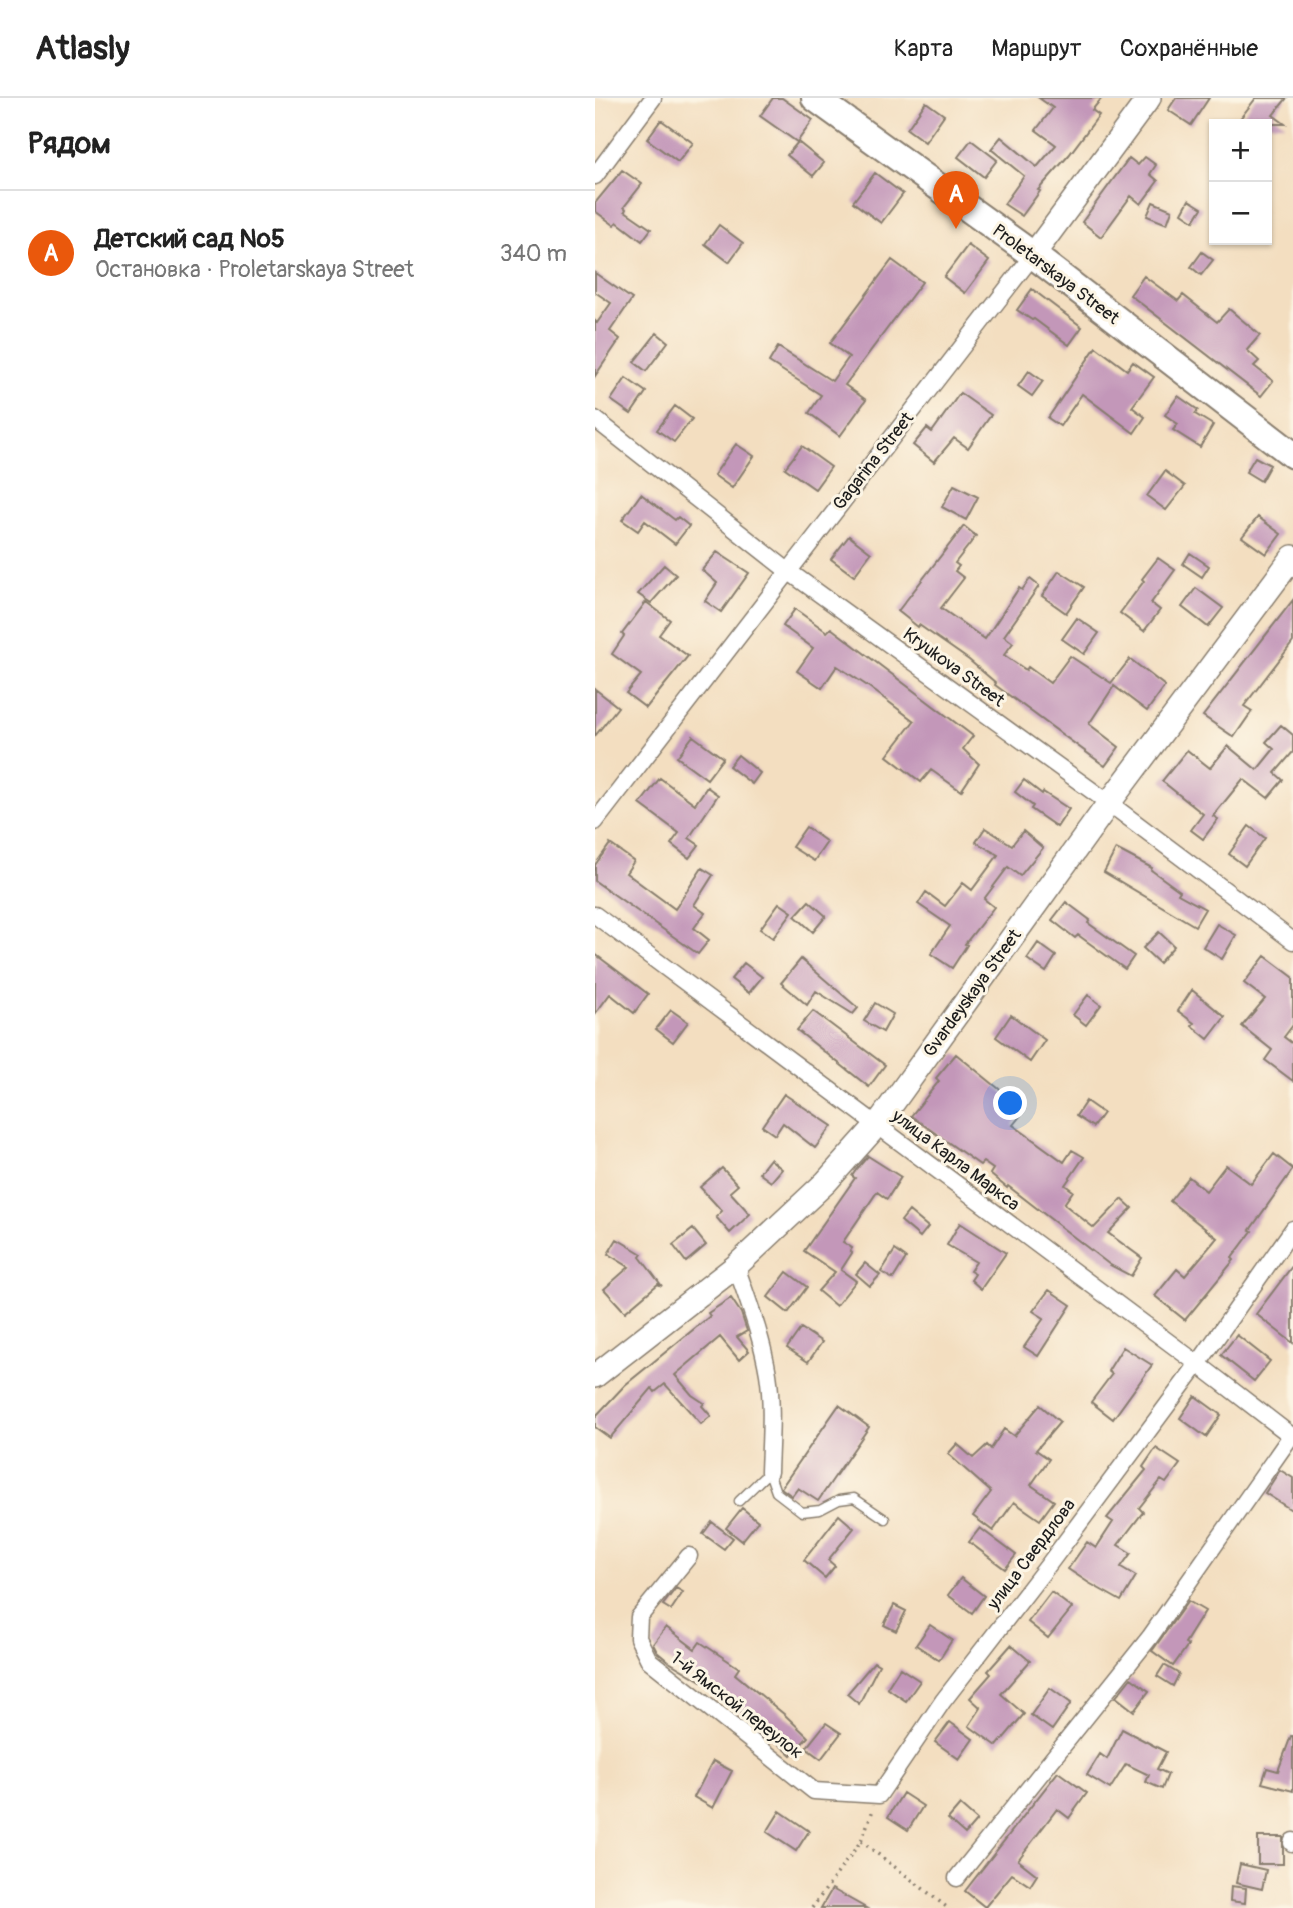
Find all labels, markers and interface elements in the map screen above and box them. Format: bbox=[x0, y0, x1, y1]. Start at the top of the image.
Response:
text: Atlasly bbox=[35, 28, 130, 69]
text: Карта bbox=[894, 34, 953, 63]
text: Маршрут bbox=[991, 34, 1082, 63]
text: Сохранённые bbox=[1120, 34, 1258, 63]
map controls bbox=[1209, 119, 1272, 245]
button: + bbox=[1209, 119, 1272, 182]
text: Рядом bbox=[28, 125, 111, 162]
pin: A bbox=[933, 171, 979, 229]
button: − bbox=[1209, 182, 1272, 245]
street label: Proletarskaya Street bbox=[988, 219, 1124, 330]
text: Детский сад №5 bbox=[95, 223, 285, 255]
text: A bbox=[44, 239, 58, 268]
text: 340 m bbox=[500, 239, 567, 268]
text: Остановка · Proletarskaya Street bbox=[95, 255, 414, 284]
street label: Gagarina Street bbox=[828, 407, 919, 515]
street label: Kryukova Street bbox=[898, 623, 1010, 713]
street label: Gvardeyskaya Street bbox=[918, 924, 1027, 1062]
your location bbox=[993, 1086, 1027, 1120]
street label: улица Карла Маркса bbox=[886, 1104, 1024, 1216]
street label: улица Свердлова bbox=[982, 1494, 1081, 1615]
street label: 1-й Ямской переулок bbox=[666, 1647, 807, 1764]

